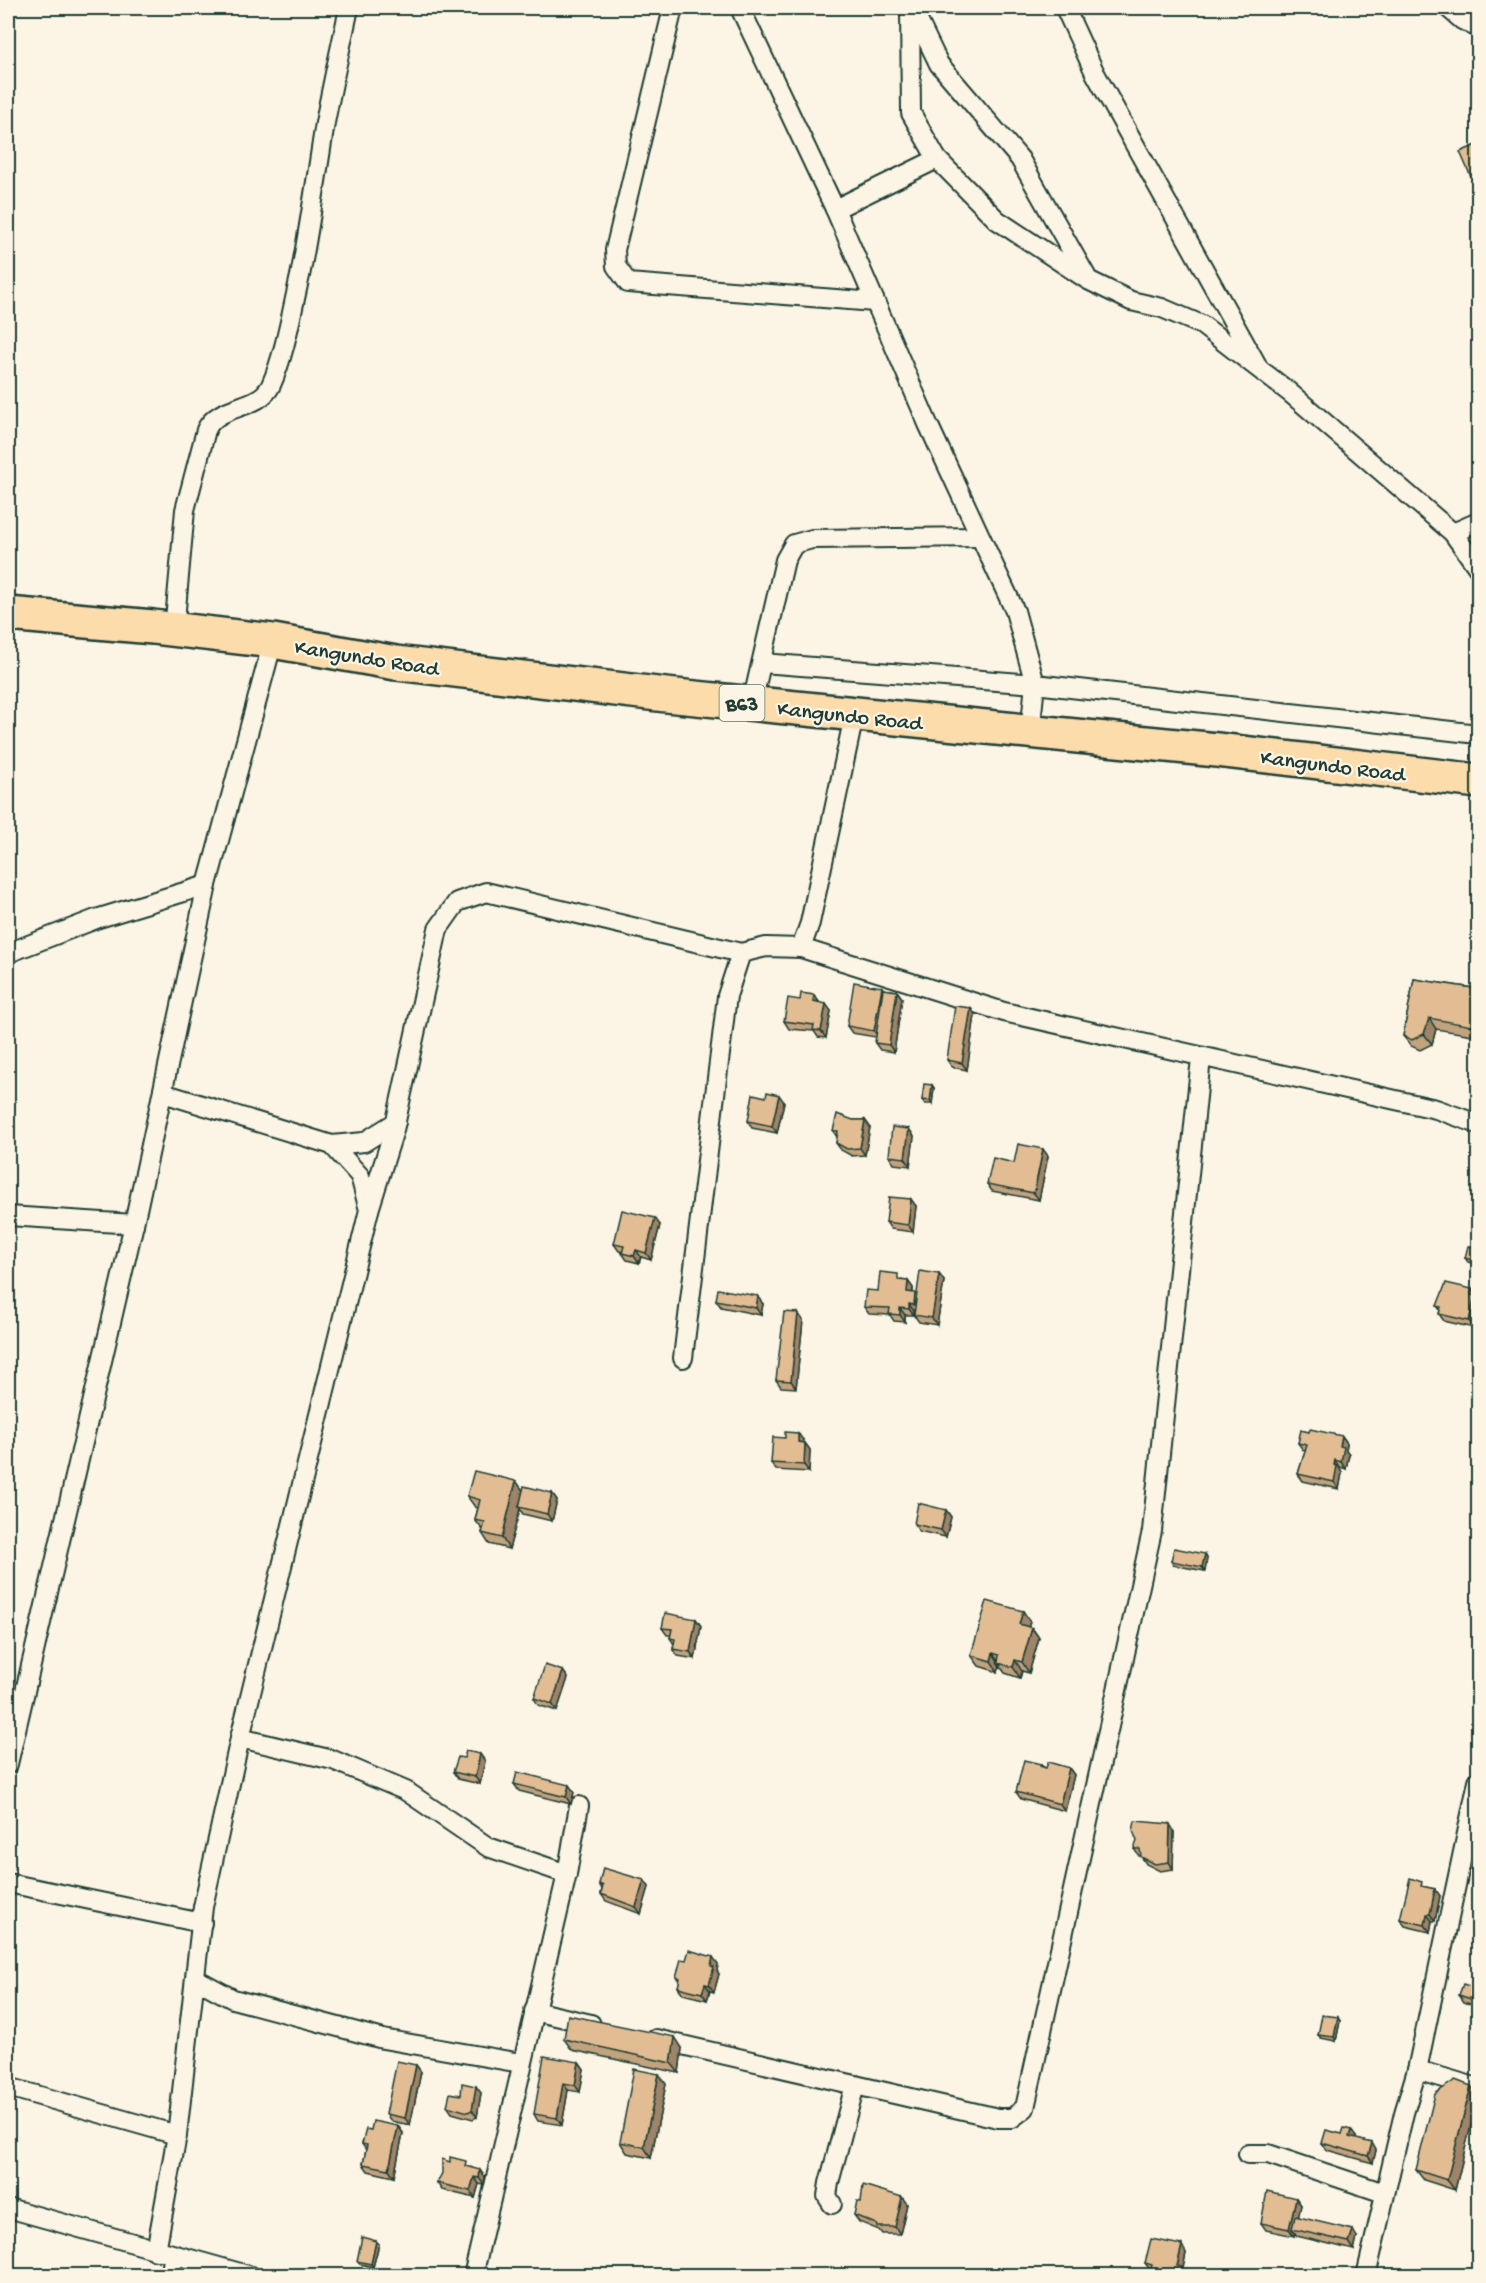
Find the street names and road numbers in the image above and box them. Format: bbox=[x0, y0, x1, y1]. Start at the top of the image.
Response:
street label: Kangundo Road bbox=[292, 636, 442, 685]
road number: B63 bbox=[720, 685, 764, 721]
street label: Kangundo Road bbox=[776, 697, 925, 739]
street label: Kangundo Road bbox=[1259, 746, 1408, 790]

